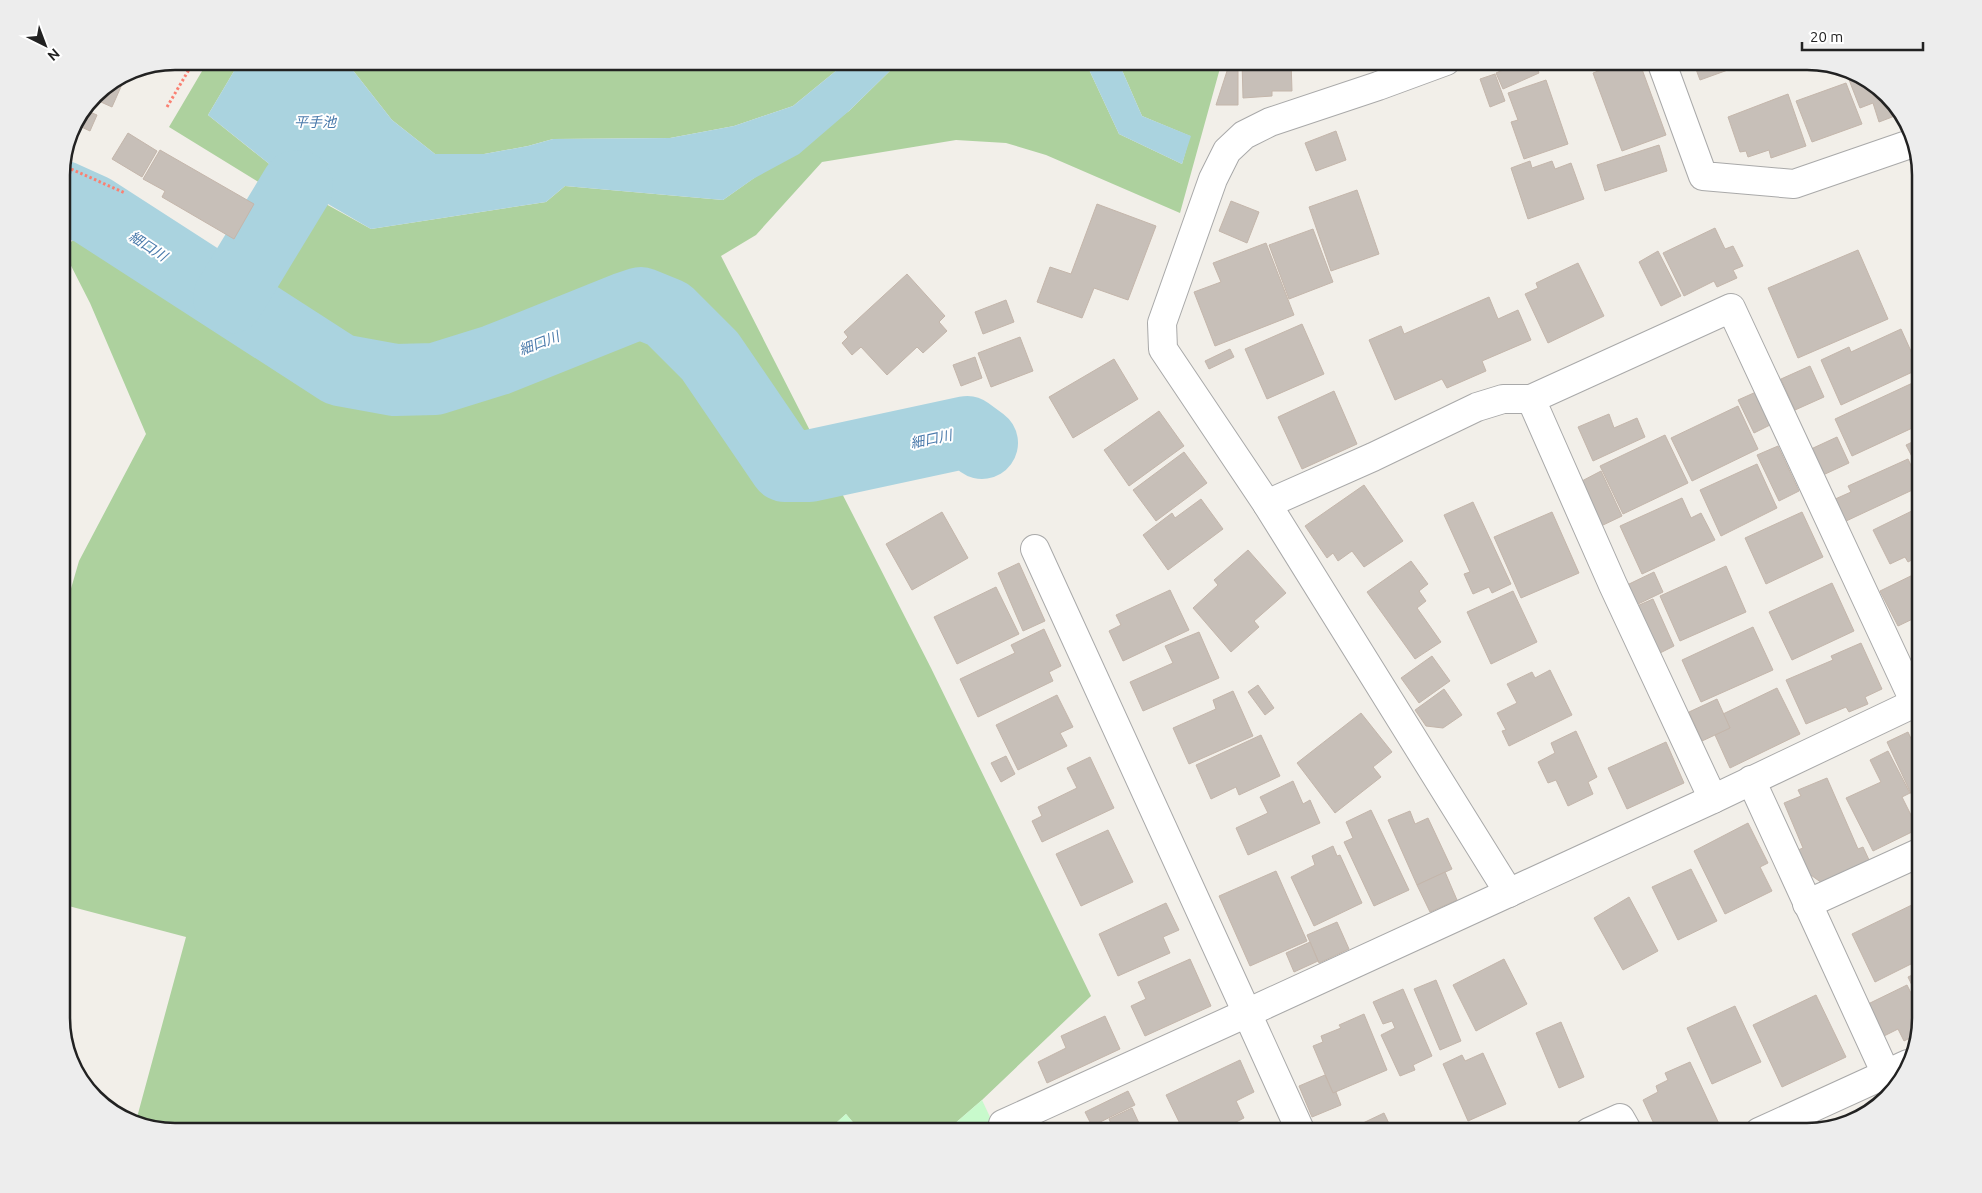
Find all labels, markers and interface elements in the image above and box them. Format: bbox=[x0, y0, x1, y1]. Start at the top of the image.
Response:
north arrow bbox=[20, 20, 70, 70]
scale bar bbox=[1802, 20, 1923, 52]
text: 20 m bbox=[1810, 28, 1843, 45]
text: N bbox=[44, 45, 63, 64]
water label: 平手池 bbox=[294, 114, 338, 130]
water label: 細口川 bbox=[126, 228, 172, 265]
water label: 細口川 bbox=[517, 327, 563, 358]
water label: 細口川 bbox=[909, 426, 955, 451]

